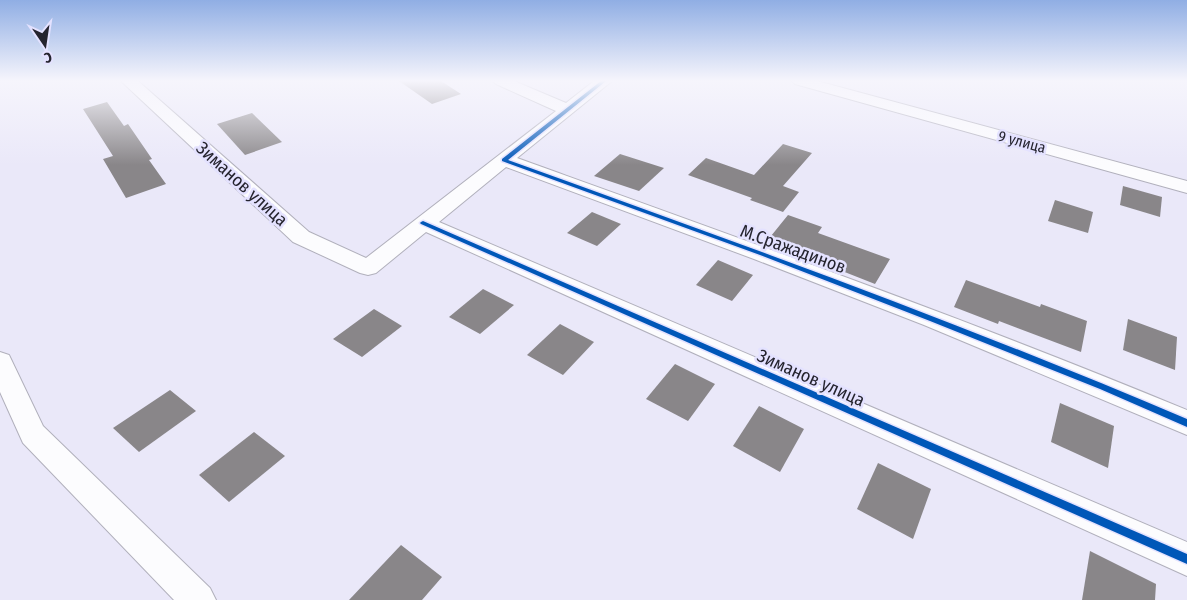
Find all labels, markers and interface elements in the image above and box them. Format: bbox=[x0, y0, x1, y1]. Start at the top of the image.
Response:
north arrow bbox=[20, 20, 70, 70]
text: С bbox=[42, 48, 53, 66]
street label: 9 улица bbox=[996, 127, 1048, 157]
street label: Зиманов улица bbox=[192, 137, 292, 231]
street label: М.Сражадинов bbox=[737, 220, 849, 278]
street label: Зиманов улица bbox=[754, 344, 868, 412]

